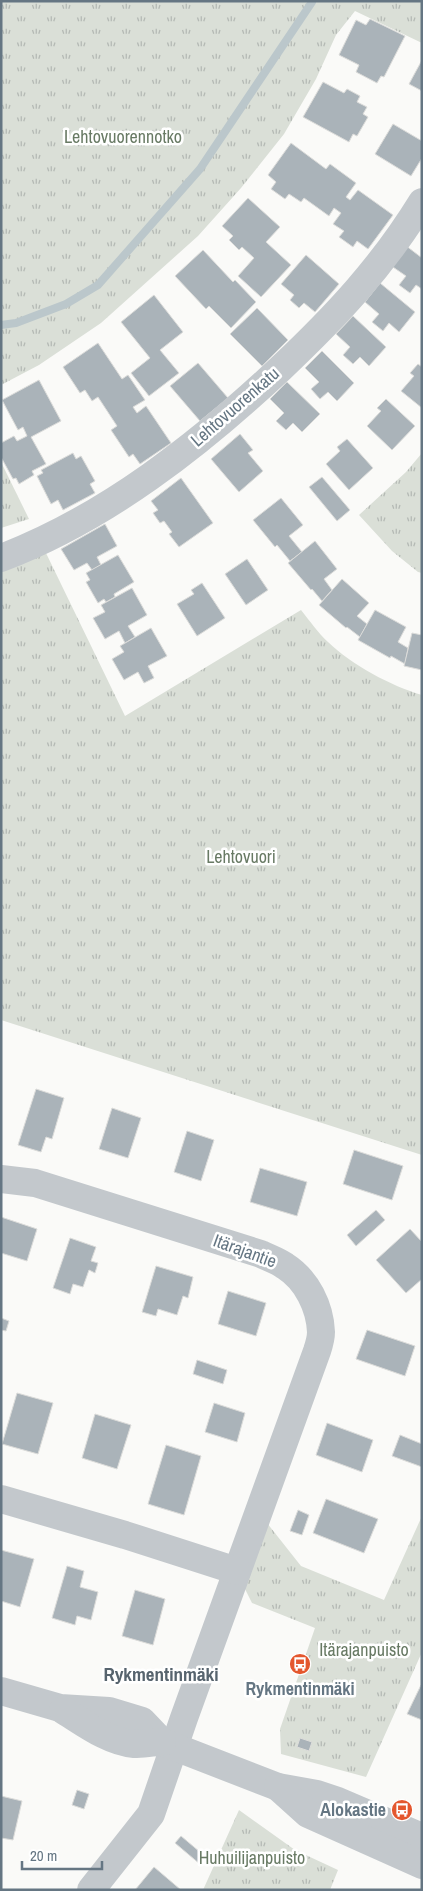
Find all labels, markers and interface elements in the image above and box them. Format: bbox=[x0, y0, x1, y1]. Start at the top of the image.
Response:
park label: Lehtovuorennotko bbox=[64, 124, 182, 149]
street label: Lehtovuorenkatu bbox=[185, 361, 284, 452]
park label: Lehtovuori bbox=[206, 844, 276, 869]
street label: Itärajantie bbox=[210, 1228, 280, 1274]
park label: Itärajanpuisto bbox=[319, 1637, 409, 1662]
bus stop icon: Rykmentinmäki bbox=[288, 1652, 312, 1676]
district label: Rykmentinmäki bbox=[103, 1661, 219, 1687]
place label: Rykmentinmäki bbox=[245, 1676, 355, 1701]
place label: Alokastie bbox=[320, 1797, 386, 1822]
bus stop icon: Alokastie bbox=[390, 1798, 414, 1822]
scale bar bbox=[22, 1838, 102, 1870]
text: 20 m bbox=[30, 1845, 57, 1866]
park label: Huhuilijanpuisto bbox=[199, 1845, 305, 1870]

